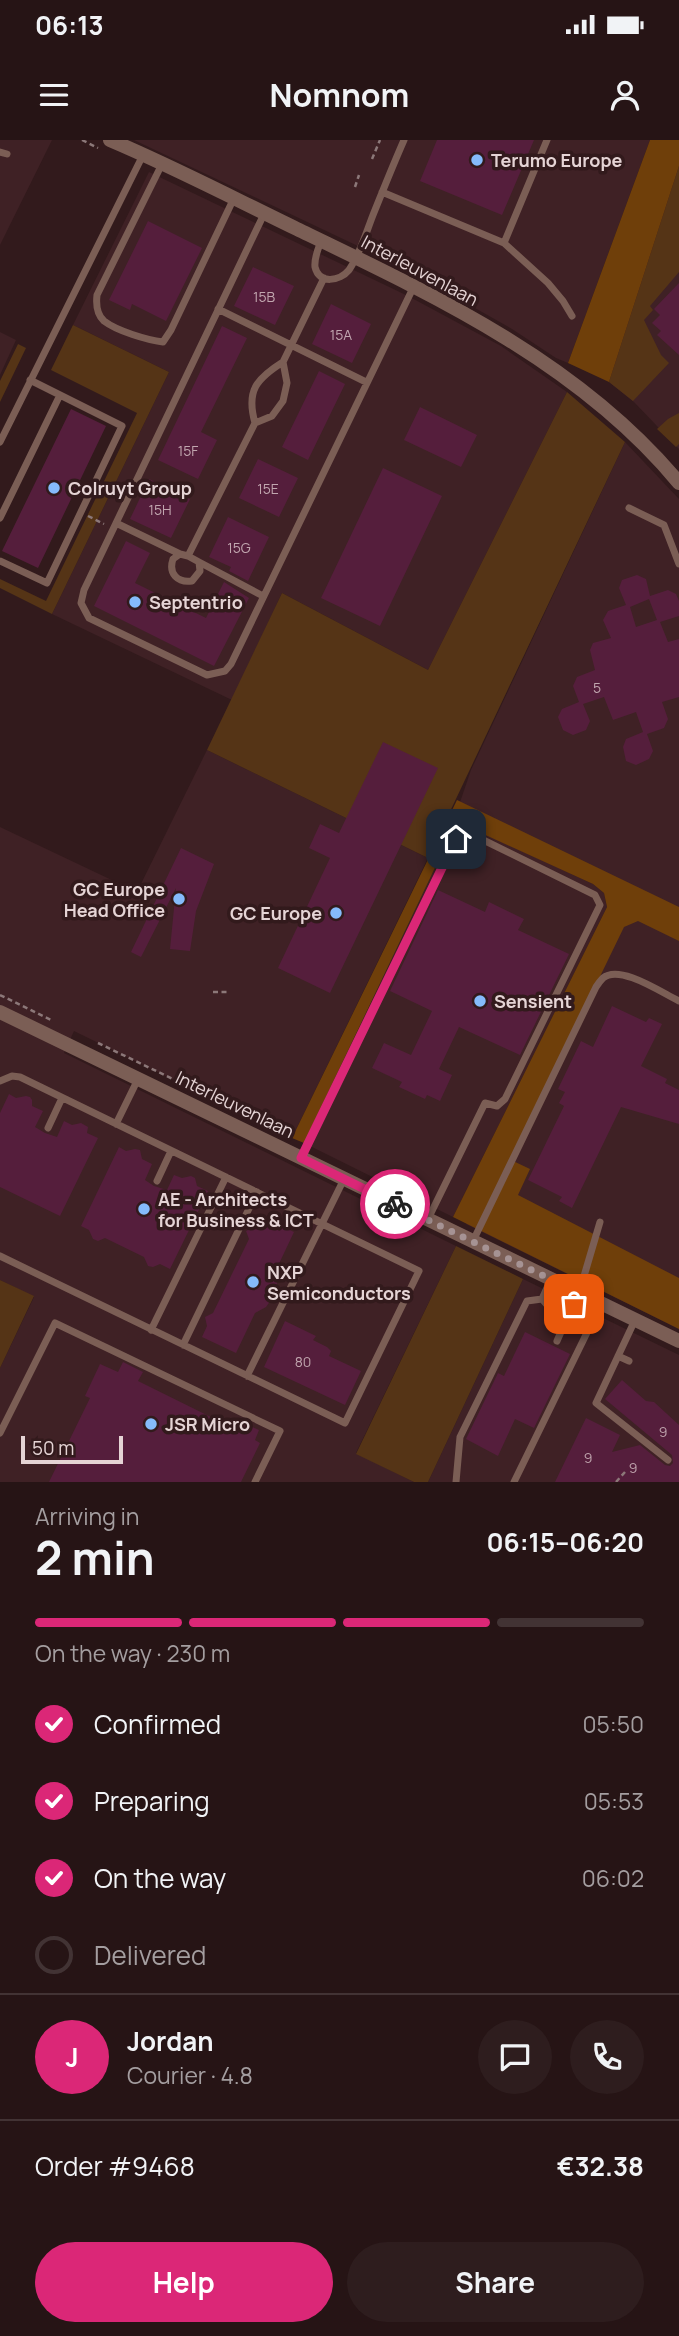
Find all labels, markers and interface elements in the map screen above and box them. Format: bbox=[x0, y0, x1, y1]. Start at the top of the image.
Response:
text: 06:13 bbox=[35, 7, 104, 43]
text: Nomnom bbox=[270, 73, 409, 117]
icon: menu bbox=[35, 76, 73, 114]
icon: person bbox=[606, 76, 644, 114]
place label: Terumo Europe bbox=[491, 148, 623, 172]
marker: Terumo Europe bbox=[469, 152, 485, 168]
street label: Interleuvenlaan bbox=[358, 229, 482, 311]
house number: 15B bbox=[253, 287, 275, 306]
house number: 15A bbox=[330, 325, 352, 344]
house number: 15F bbox=[178, 441, 198, 460]
place label: Colruyt Group bbox=[68, 476, 192, 500]
house number: 15E bbox=[257, 479, 279, 498]
marker: Colruyt Group bbox=[46, 480, 62, 496]
house number: 15H bbox=[148, 500, 172, 519]
house number: 15G bbox=[227, 538, 251, 557]
place label: Septentrio bbox=[149, 590, 243, 614]
marker: Septentrio bbox=[127, 594, 143, 610]
house number: 5 bbox=[593, 678, 601, 697]
pin bbox=[426, 809, 486, 869]
icon: home bbox=[437, 820, 475, 858]
place label: GC Europe Head Office bbox=[64, 877, 165, 922]
marker: GC Europe Head Office bbox=[171, 891, 187, 907]
place label: GC Europe bbox=[230, 901, 322, 925]
marker: GC Europe bbox=[328, 905, 344, 921]
place label: Sensient bbox=[494, 989, 572, 1013]
marker: Sensient bbox=[472, 993, 488, 1009]
street label: Interleuvenlaan bbox=[172, 1065, 298, 1143]
courier bbox=[360, 1169, 430, 1239]
icon: bike bbox=[376, 1185, 414, 1223]
place label: AE - Architects for Business & ICT bbox=[158, 1187, 314, 1232]
marker: AE - Architects for Business & ICT bbox=[136, 1201, 152, 1217]
place label: NXP Semiconductors bbox=[267, 1260, 411, 1305]
marker: NXP Semiconductors bbox=[245, 1274, 261, 1290]
pin bbox=[544, 1274, 604, 1334]
icon: bag bbox=[555, 1285, 593, 1323]
house number: 80 bbox=[295, 1352, 311, 1371]
place label: JSR Micro bbox=[165, 1412, 250, 1436]
marker: JSR Micro bbox=[143, 1416, 159, 1432]
house number: 9 bbox=[659, 1422, 667, 1441]
scale bar bbox=[21, 1433, 122, 1465]
text: 50 m bbox=[32, 1435, 74, 1461]
house number: 9 bbox=[584, 1448, 592, 1467]
house number: 9 bbox=[629, 1458, 637, 1477]
text: Arriving in bbox=[35, 1500, 140, 1532]
text: 06:15–06:20 bbox=[486, 1524, 644, 1560]
text: 2 min bbox=[35, 1526, 155, 1589]
text: On the way · 230 m bbox=[35, 1637, 230, 1669]
icon: check bbox=[35, 1705, 73, 1743]
text: Confirmed bbox=[94, 1706, 221, 1742]
text: 05:50 bbox=[582, 1708, 644, 1740]
icon: check bbox=[35, 1782, 73, 1820]
text: Preparing bbox=[94, 1783, 210, 1819]
text: 05:53 bbox=[584, 1785, 644, 1817]
icon: check bbox=[35, 1859, 73, 1897]
text: On the way bbox=[94, 1860, 226, 1896]
text: 06:02 bbox=[582, 1862, 644, 1894]
text: Delivered bbox=[94, 1937, 206, 1973]
button: chat bbox=[478, 2020, 552, 2094]
button: phone bbox=[570, 2020, 644, 2094]
text: Jordan bbox=[127, 2023, 213, 2059]
text: J bbox=[65, 2039, 79, 2075]
text: Courier · 4.8 bbox=[127, 2059, 253, 2091]
text: Order #9468 bbox=[35, 2148, 195, 2184]
text: €32.38 bbox=[557, 2148, 644, 2184]
button: Help bbox=[35, 2242, 333, 2322]
button: Share bbox=[347, 2242, 644, 2322]

